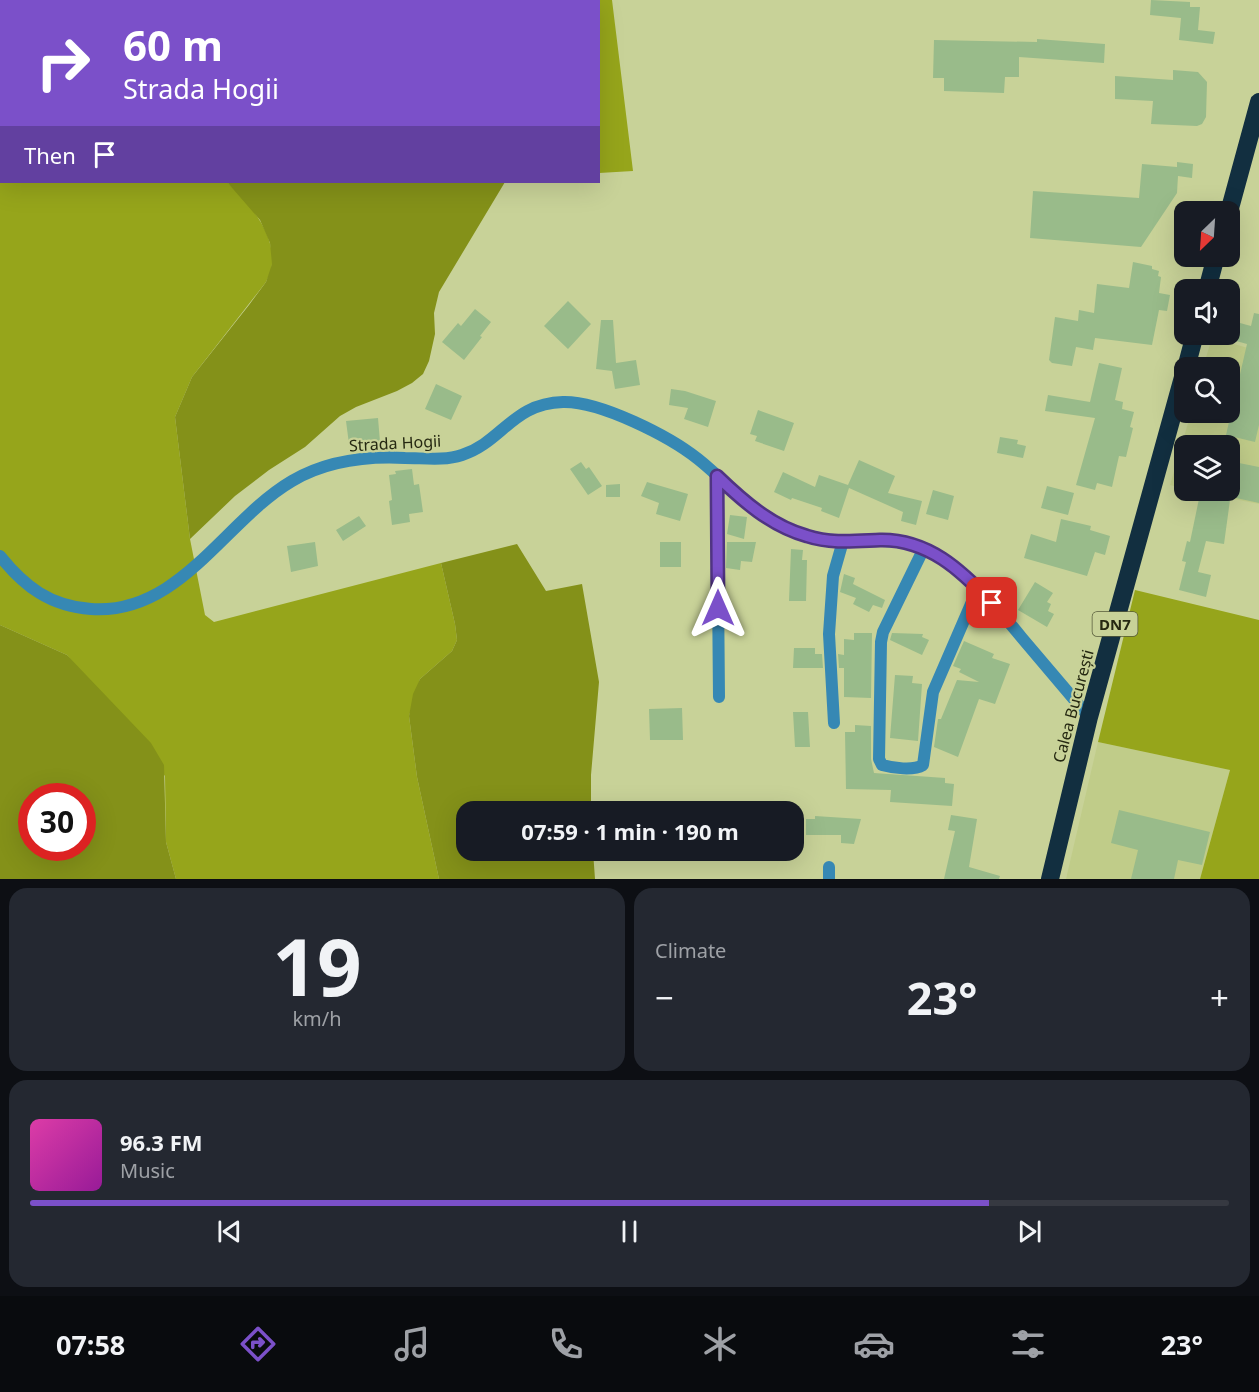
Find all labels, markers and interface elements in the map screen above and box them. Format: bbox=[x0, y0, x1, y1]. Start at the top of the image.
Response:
text: 60 m bbox=[123, 16, 223, 73]
icon: right bbox=[24, 24, 102, 102]
text: Strada Hogii bbox=[123, 70, 279, 107]
icon: arrive bbox=[88, 138, 121, 171]
text: Then bbox=[24, 140, 76, 170]
north arrow bbox=[1174, 201, 1240, 267]
map controls bbox=[1174, 201, 1240, 501]
button: sound bbox=[1174, 279, 1240, 345]
button: search bbox=[1174, 357, 1240, 423]
street label: Strada Hogii bbox=[348, 430, 442, 456]
button: layers bbox=[1174, 435, 1240, 501]
position arrow bbox=[686, 576, 750, 640]
pin bbox=[966, 577, 1017, 628]
icon: arrive bbox=[975, 586, 1008, 619]
road number: DN7 bbox=[1092, 612, 1138, 636]
street label: Calea București bbox=[1047, 647, 1099, 765]
speed limit sign: 30 bbox=[18, 783, 96, 861]
text: 07:59 · 1 min · 190 m bbox=[521, 816, 739, 846]
text: 19 bbox=[272, 913, 362, 1019]
text: Climate bbox=[655, 937, 726, 964]
text: 23° bbox=[907, 967, 977, 1028]
text: − bbox=[655, 975, 674, 1020]
text: + bbox=[1210, 975, 1229, 1020]
text: km/h bbox=[292, 1005, 342, 1032]
text: 96.3 FM bbox=[120, 1127, 202, 1157]
text: Music bbox=[120, 1157, 175, 1184]
icon: previous bbox=[213, 1215, 246, 1248]
icon: pause bbox=[613, 1215, 646, 1248]
icon: next bbox=[1013, 1215, 1046, 1248]
icon: directions bbox=[237, 1323, 279, 1365]
icon: music bbox=[391, 1323, 433, 1365]
icon: phone bbox=[545, 1323, 587, 1365]
icon: climate bbox=[699, 1323, 741, 1365]
icon: car bbox=[853, 1323, 895, 1365]
icon: filters bbox=[1007, 1323, 1049, 1365]
text: 07:58 bbox=[56, 1326, 125, 1363]
text: 23° bbox=[1161, 1326, 1203, 1363]

